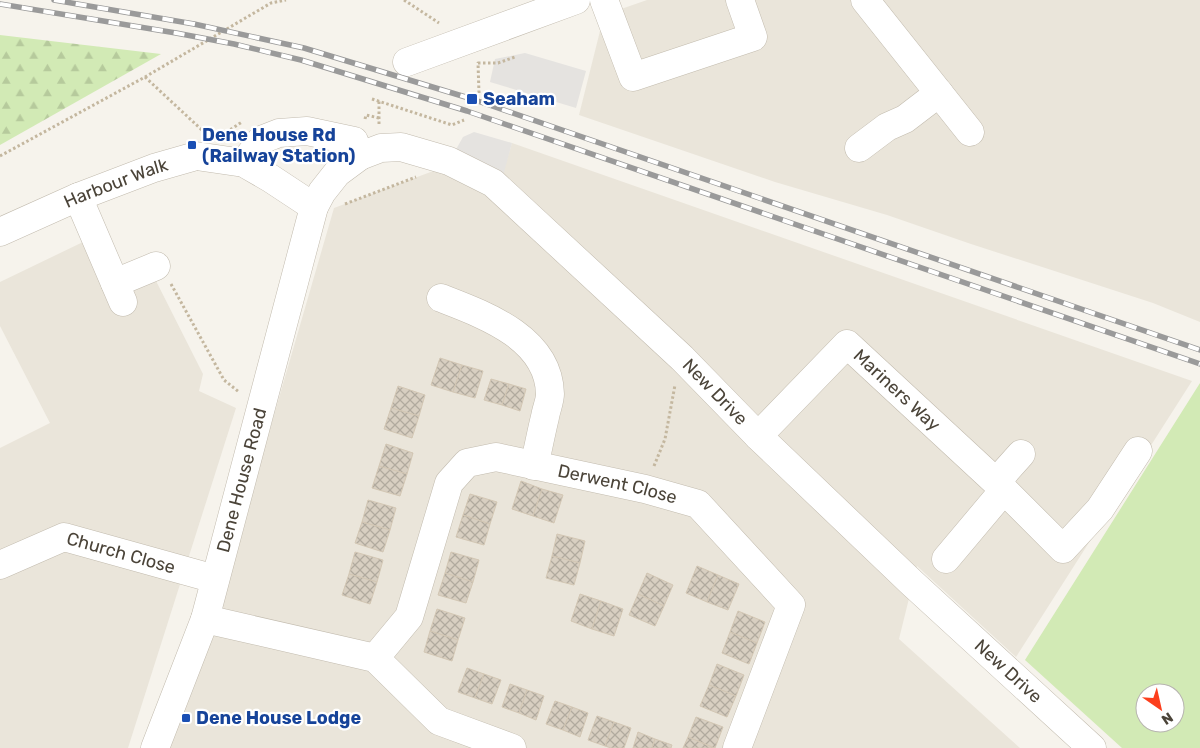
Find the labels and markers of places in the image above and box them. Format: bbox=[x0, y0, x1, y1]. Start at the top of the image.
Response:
place label: Seaham bbox=[483, 88, 555, 110]
marker: Seaham bbox=[465, 92, 479, 106]
place label: Dene House Rd (Railway Station) bbox=[202, 124, 356, 167]
marker: Dene House Rd (Railway Station) bbox=[186, 139, 198, 151]
place label: Dene House Lodge bbox=[196, 707, 362, 729]
marker: Dene House Lodge bbox=[180, 712, 192, 724]

